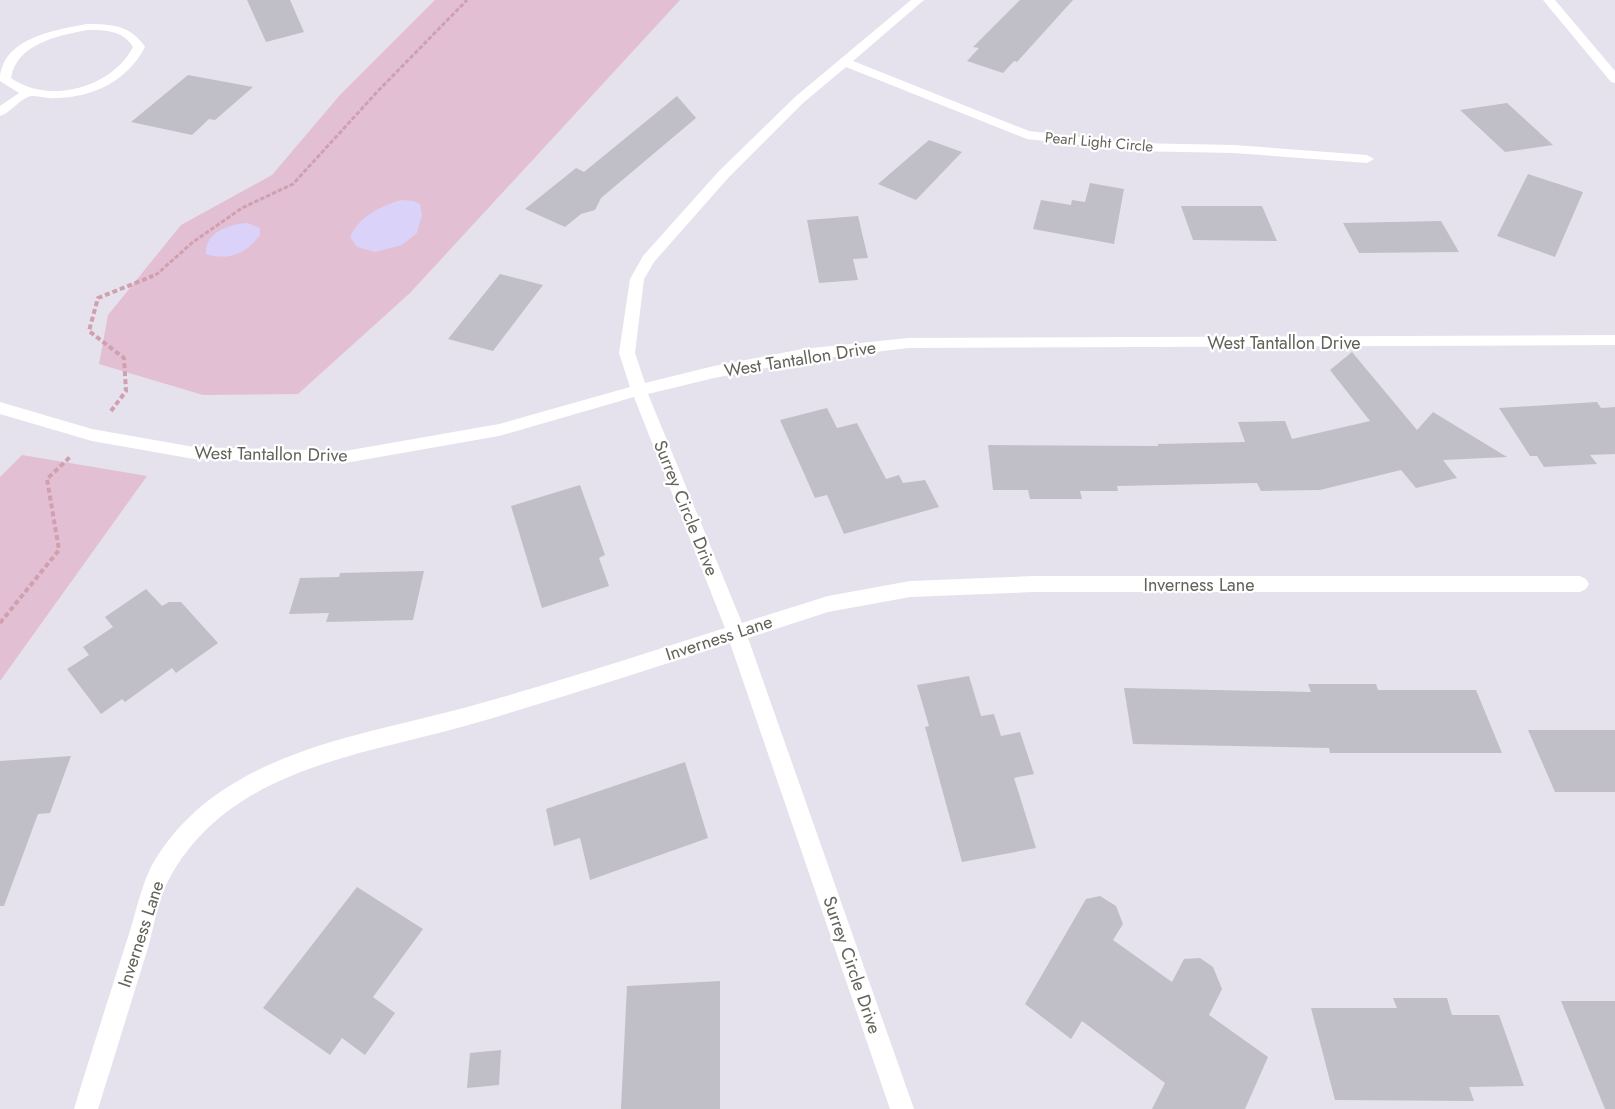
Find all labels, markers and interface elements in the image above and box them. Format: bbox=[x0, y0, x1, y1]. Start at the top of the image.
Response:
street label: Pearl Light Circle bbox=[1044, 126, 1154, 158]
street label: West Tantallon Drive bbox=[1207, 330, 1361, 356]
street label: West Tantallon Drive bbox=[722, 334, 878, 384]
street label: Surrey Circle Drive bbox=[647, 436, 725, 580]
street label: West Tantallon Drive bbox=[194, 440, 348, 468]
street label: Inverness Lane bbox=[1144, 572, 1254, 598]
street label: Inverness Lane bbox=[662, 608, 776, 668]
street label: Inverness Lane bbox=[111, 877, 171, 991]
street label: Surrey Circle Drive bbox=[816, 893, 888, 1037]

